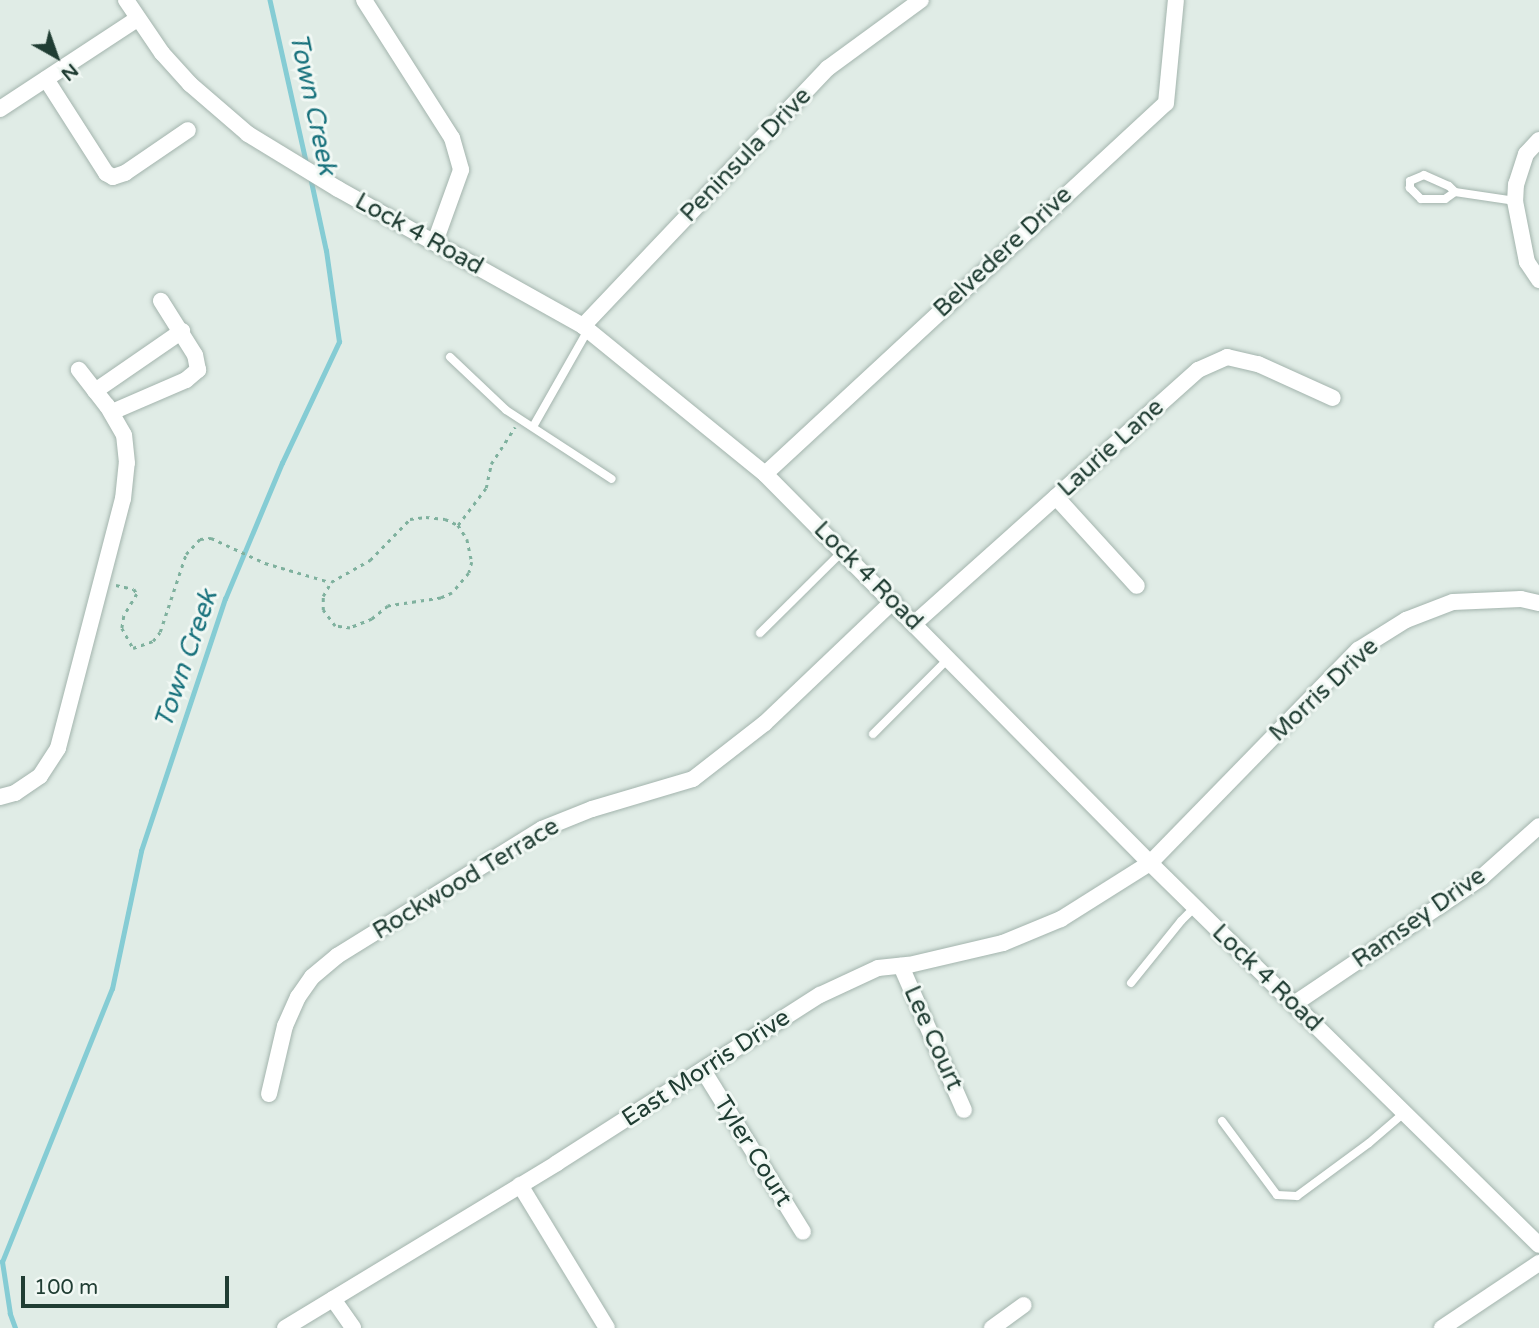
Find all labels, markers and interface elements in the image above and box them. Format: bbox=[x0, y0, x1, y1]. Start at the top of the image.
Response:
north arrow bbox=[21, 21, 91, 91]
water label: Town Creek bbox=[283, 30, 343, 178]
text: N bbox=[57, 59, 82, 85]
street label: Peninsula Drive bbox=[675, 82, 817, 228]
street label: Belvedere Drive bbox=[928, 181, 1078, 323]
street label: Lock 4 Road bbox=[350, 187, 488, 281]
street label: Laurie Lane bbox=[1052, 393, 1170, 503]
street label: Lock 4 Road bbox=[808, 516, 928, 636]
water label: Town Creek bbox=[148, 586, 224, 732]
street label: Morris Drive bbox=[1263, 632, 1385, 748]
street label: Rockwood Terrace bbox=[368, 812, 564, 946]
street label: Ramsey Drive bbox=[1347, 862, 1491, 974]
street label: Lock 4 Road bbox=[1206, 918, 1328, 1038]
street label: Lee Court bbox=[897, 981, 969, 1095]
street label: East Morris Drive bbox=[617, 1003, 795, 1133]
street label: Tyler Court bbox=[708, 1091, 798, 1211]
scale bar bbox=[24, 1262, 233, 1306]
text: 100 m bbox=[34, 1275, 98, 1300]

